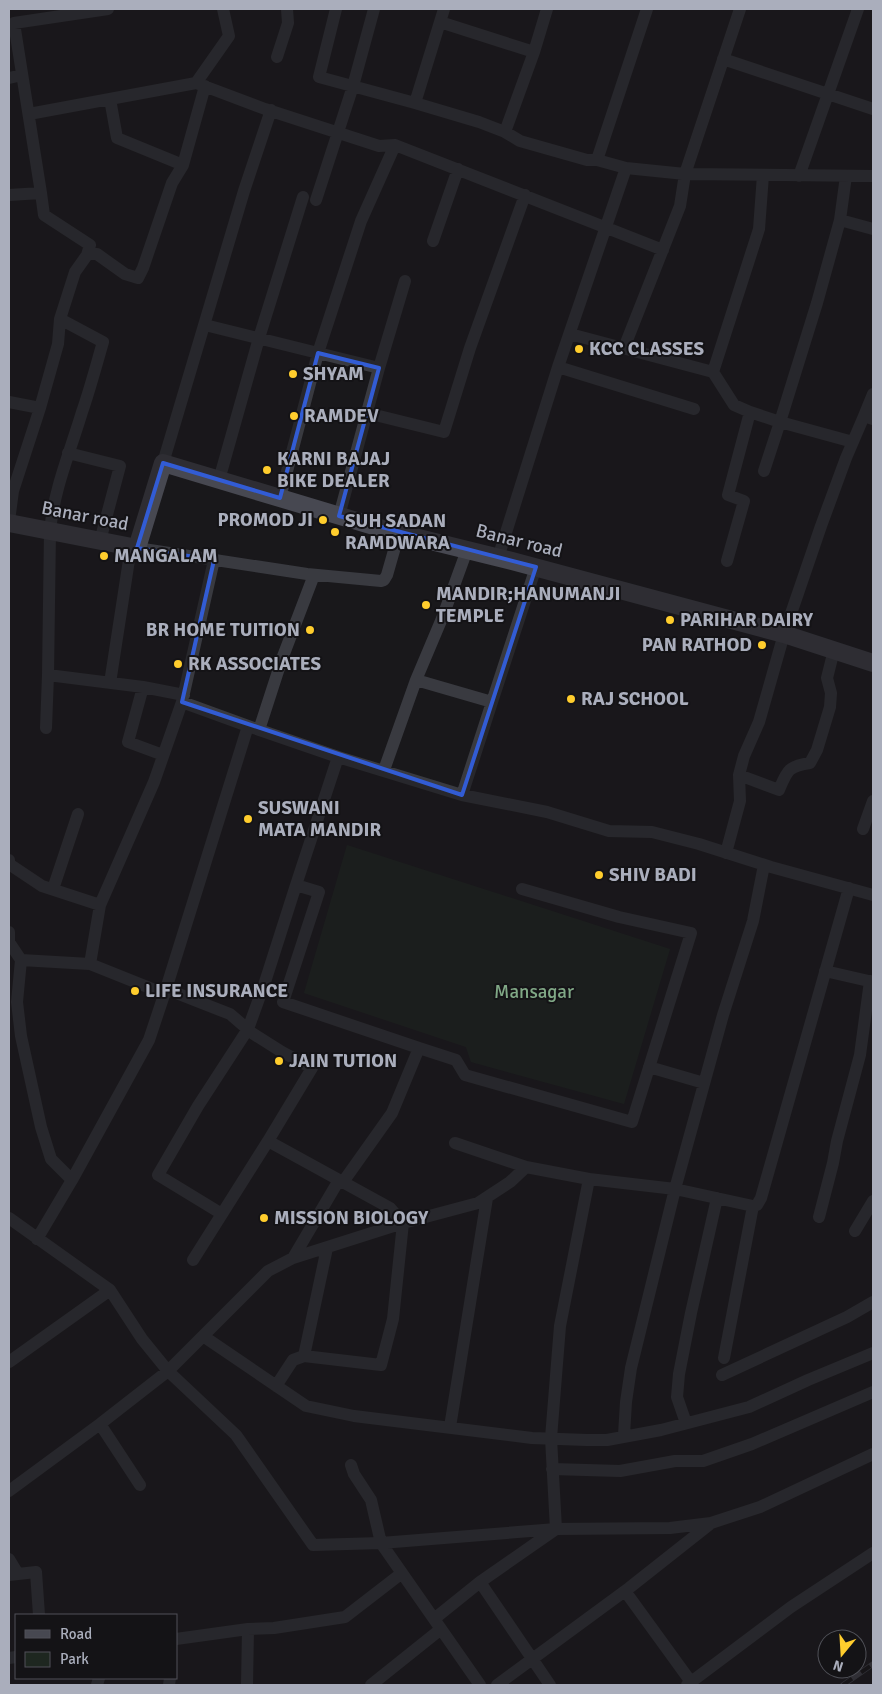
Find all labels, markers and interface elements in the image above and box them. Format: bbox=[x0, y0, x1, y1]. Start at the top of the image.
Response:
place label: KCC CLASSES bbox=[589, 337, 705, 361]
marker: KCC CLASSES bbox=[573, 343, 585, 355]
place label: SHYAM bbox=[303, 362, 364, 386]
marker: SHYAM bbox=[287, 368, 299, 380]
place label: RAMDEV bbox=[304, 404, 379, 428]
marker: RAMDEV bbox=[288, 410, 300, 422]
place label: KARNI BAJAJ BIKE DEALER bbox=[277, 447, 390, 493]
marker: KARNI BAJAJ BIKE DEALER bbox=[261, 464, 273, 476]
street label: Banar road bbox=[39, 496, 131, 536]
place label: PROMOD JI bbox=[217, 508, 313, 532]
place label: SUH SADAN RAMDWARA bbox=[345, 509, 450, 555]
marker: PROMOD JI bbox=[317, 514, 329, 526]
street label: Banar road bbox=[473, 519, 565, 563]
marker: SUH SADAN RAMDWARA bbox=[329, 526, 341, 538]
place label: MANGALAM bbox=[114, 544, 218, 568]
marker: MANGALAM bbox=[98, 550, 110, 562]
place label: MANDIR;HANUMANJI TEMPLE bbox=[436, 582, 620, 628]
marker: MANDIR;HANUMANJI TEMPLE bbox=[420, 599, 432, 611]
place label: PARIHAR DAIRY bbox=[680, 608, 814, 632]
marker: PARIHAR DAIRY bbox=[664, 614, 676, 626]
place label: BR HOME TUITION bbox=[146, 618, 300, 642]
marker: BR HOME TUITION bbox=[304, 624, 316, 636]
place label: PAN RATHOD bbox=[642, 633, 752, 657]
marker: PAN RATHOD bbox=[756, 639, 768, 651]
place label: RK ASSOCIATES bbox=[188, 652, 322, 676]
marker: RK ASSOCIATES bbox=[172, 658, 184, 670]
place label: RAJ SCHOOL bbox=[581, 687, 689, 711]
marker: RAJ SCHOOL bbox=[565, 693, 577, 705]
place label: SUSWANI MATA MANDIR bbox=[258, 796, 382, 842]
marker: SUSWANI MATA MANDIR bbox=[242, 813, 254, 825]
place label: SHIV BADI bbox=[609, 863, 697, 887]
marker: SHIV BADI bbox=[593, 869, 605, 881]
place label: LIFE INSURANCE bbox=[145, 979, 288, 1003]
park label: Mansagar bbox=[494, 980, 574, 1004]
marker: LIFE INSURANCE bbox=[129, 985, 141, 997]
place label: JAIN TUTION bbox=[289, 1049, 397, 1073]
marker: JAIN TUTION bbox=[273, 1055, 285, 1067]
place label: MISSION BIOLOGY bbox=[274, 1206, 429, 1230]
marker: MISSION BIOLOGY bbox=[258, 1212, 270, 1224]
legend bbox=[15, 1614, 178, 1679]
text: Road bbox=[60, 1625, 92, 1643]
north arrow bbox=[817, 1629, 867, 1679]
text: Park bbox=[60, 1650, 89, 1668]
text: N bbox=[831, 1656, 845, 1675]

